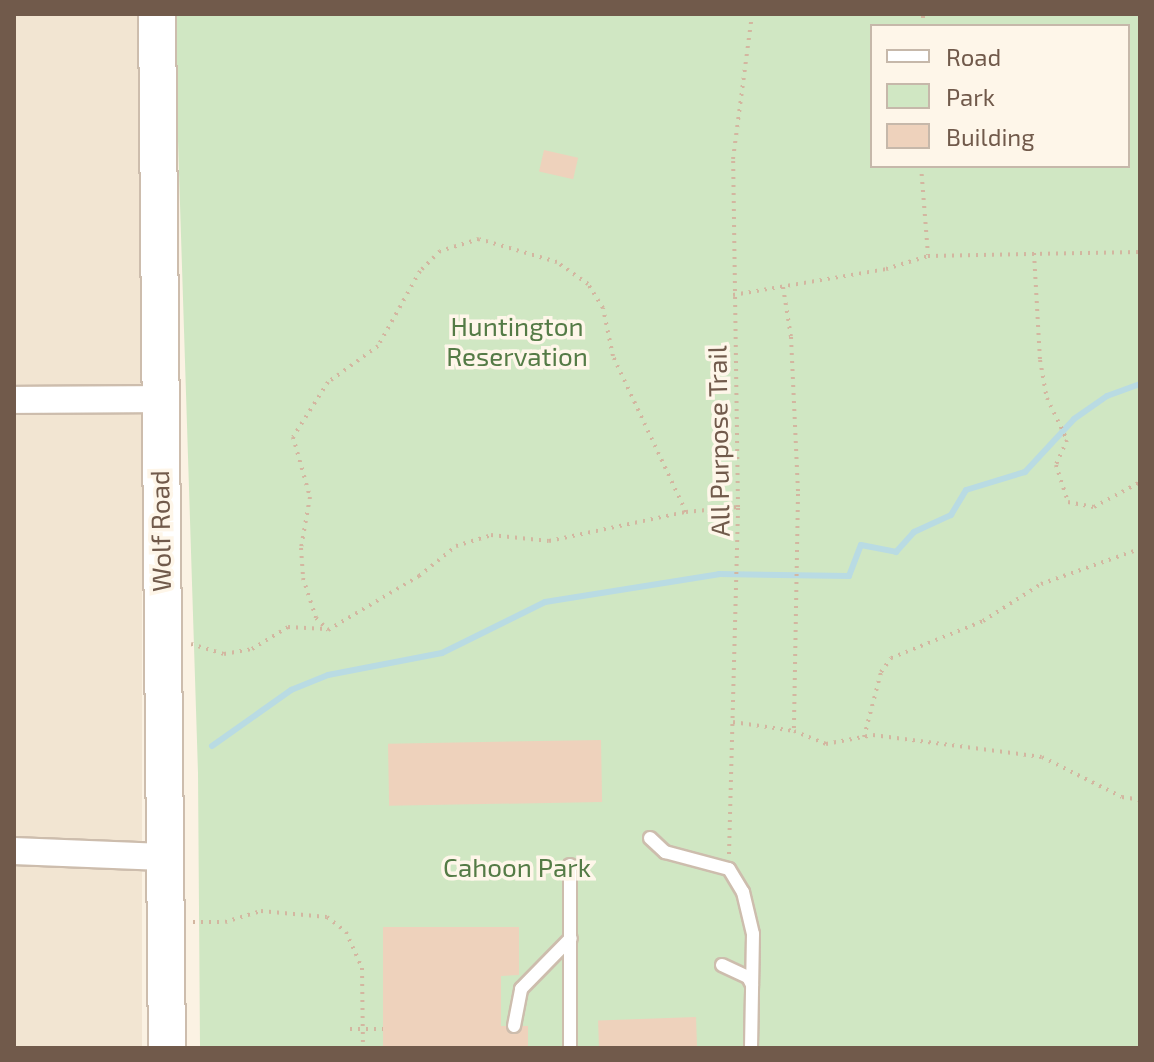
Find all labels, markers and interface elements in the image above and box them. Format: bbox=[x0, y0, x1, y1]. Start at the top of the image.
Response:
legend bbox=[870, 24, 1130, 168]
text: Road bbox=[946, 42, 1001, 71]
text: Park bbox=[946, 82, 995, 111]
text: Building bbox=[946, 122, 1035, 151]
park label: Huntington Reservation bbox=[446, 310, 588, 372]
street label: All Purpose Trail bbox=[701, 345, 735, 537]
street label: Wolf Road bbox=[143, 470, 177, 592]
park label: Cahoon Park bbox=[443, 851, 591, 883]

